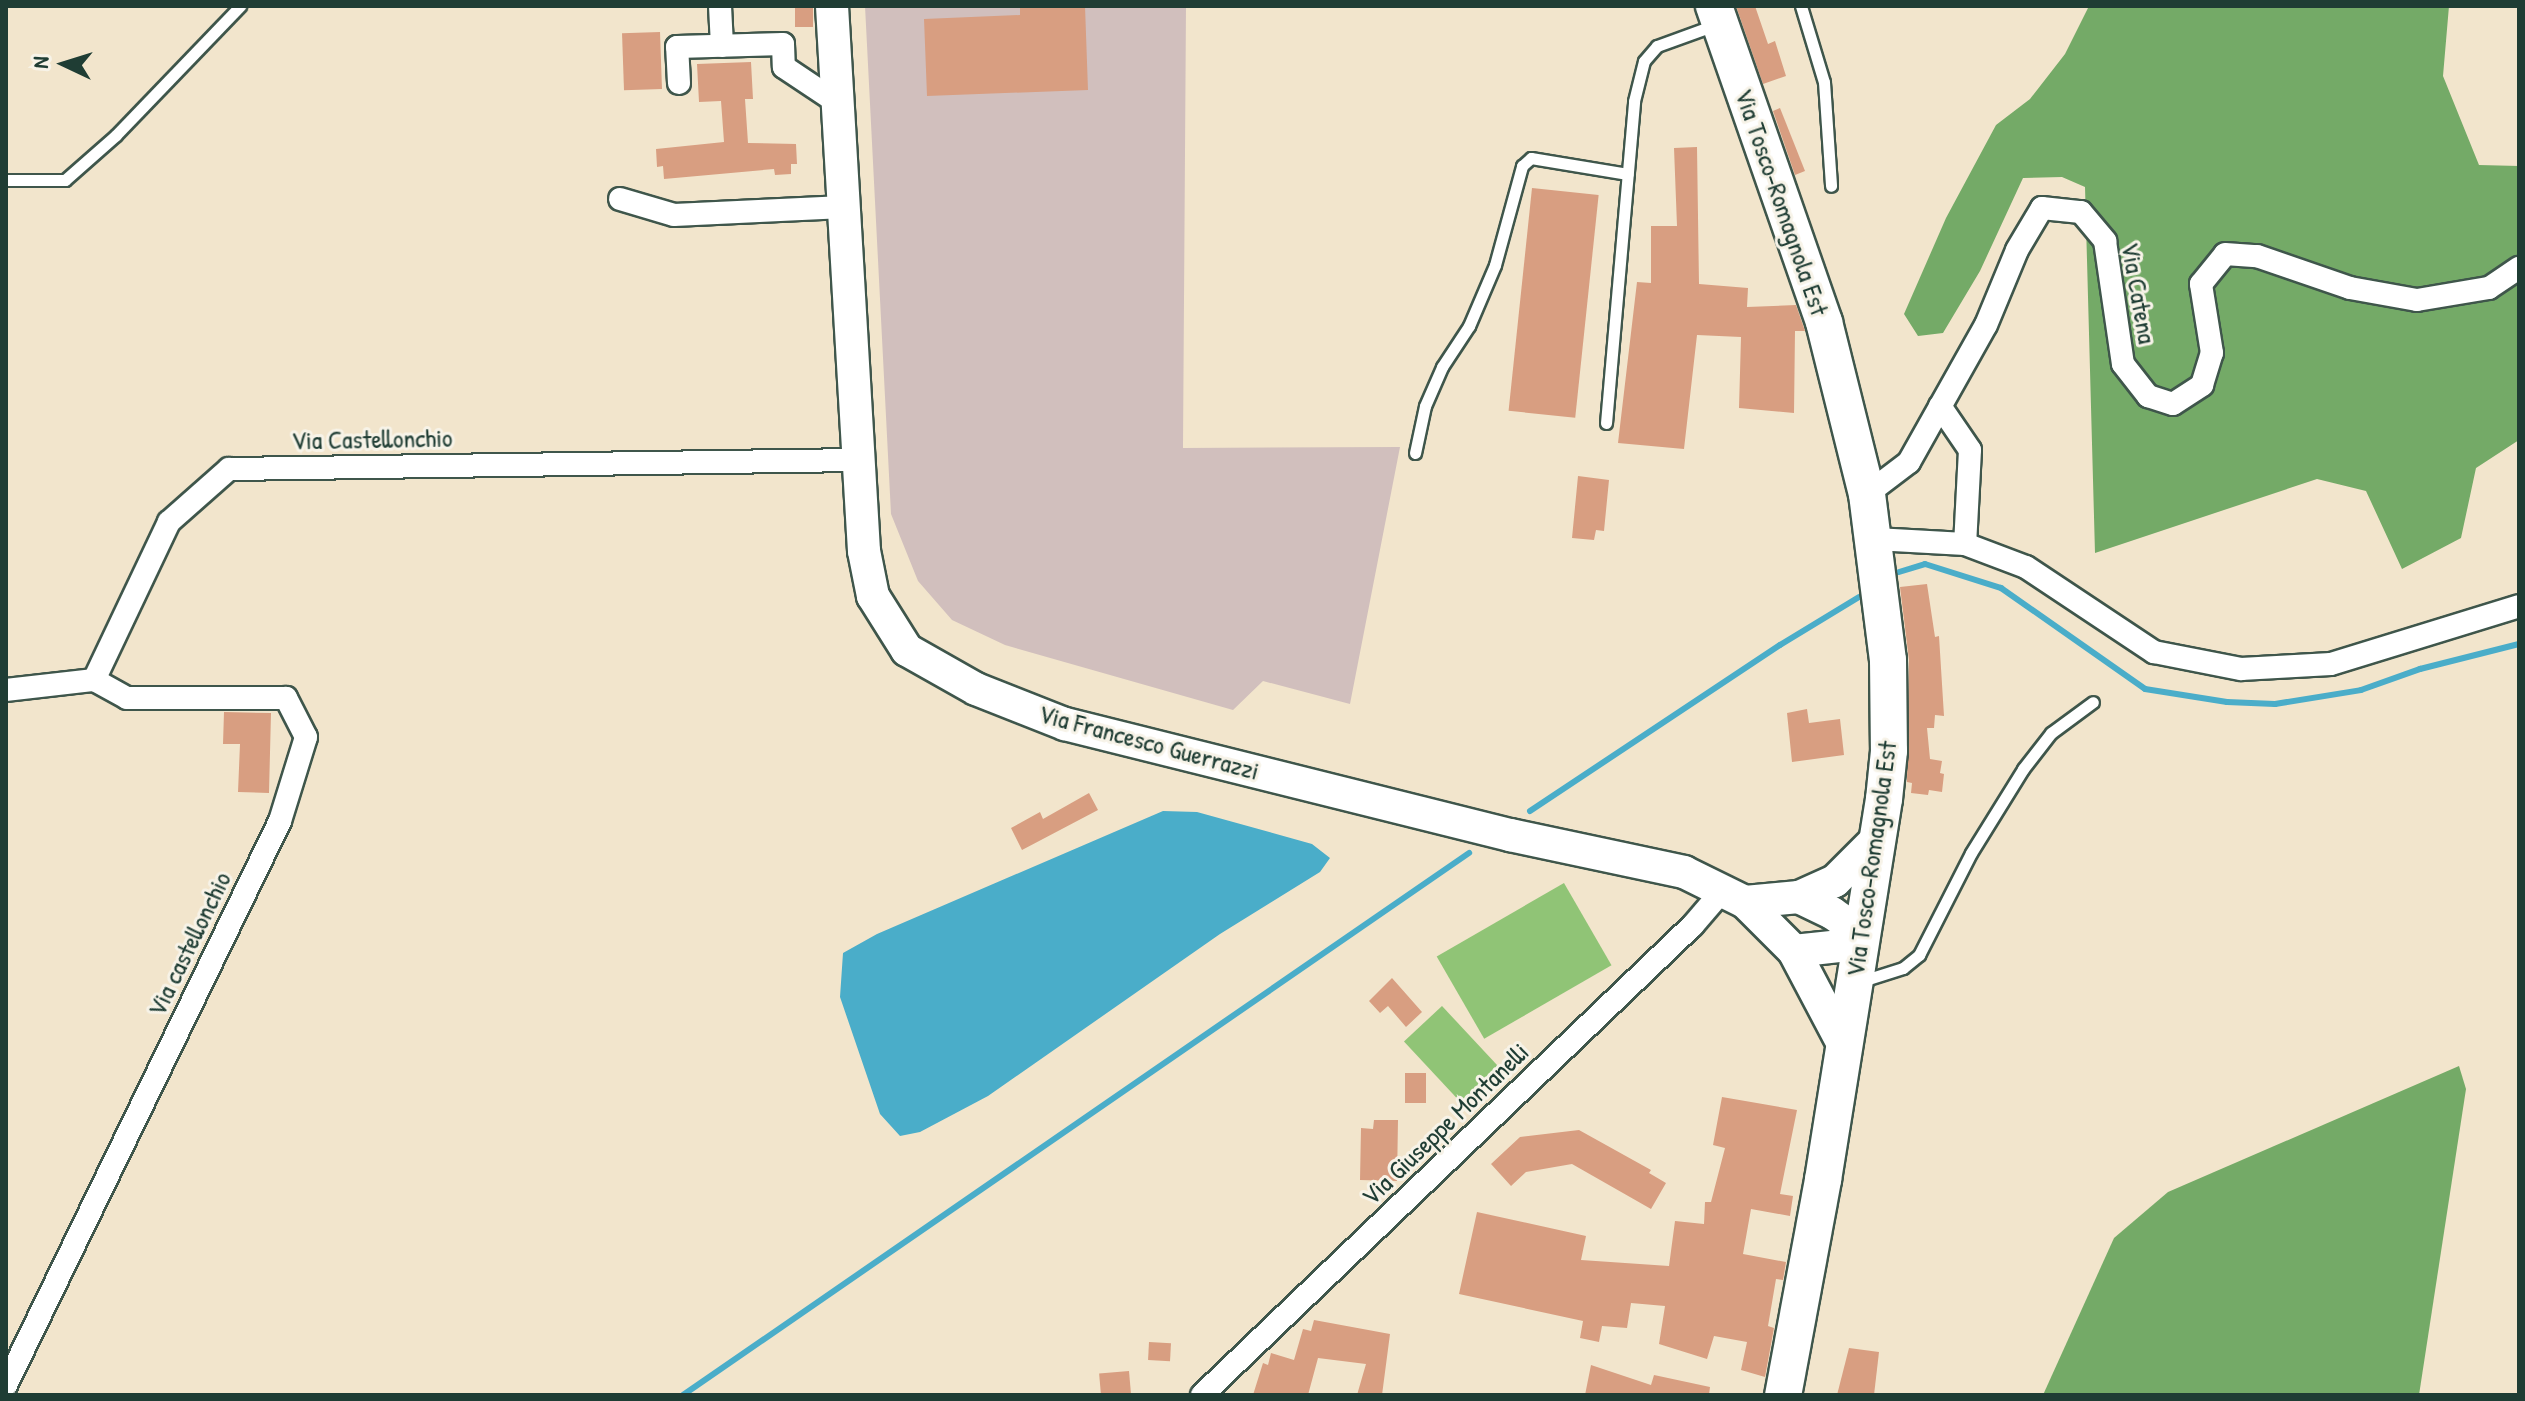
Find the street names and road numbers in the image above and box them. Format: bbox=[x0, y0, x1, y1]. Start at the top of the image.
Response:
street label: Via Tosco-Romagnola Est bbox=[1729, 84, 1835, 320]
street label: Via Catena bbox=[2115, 240, 2163, 346]
street label: Via Castellonchio bbox=[291, 422, 453, 456]
street label: Via Francesco Guerrazzi bbox=[1035, 698, 1263, 786]
street label: Via Tosco-Romagnola Est bbox=[1839, 739, 1903, 979]
street label: Via castellonchio bbox=[141, 867, 237, 1021]
street label: Via Giuseppe Montanelli bbox=[1355, 1036, 1535, 1212]

